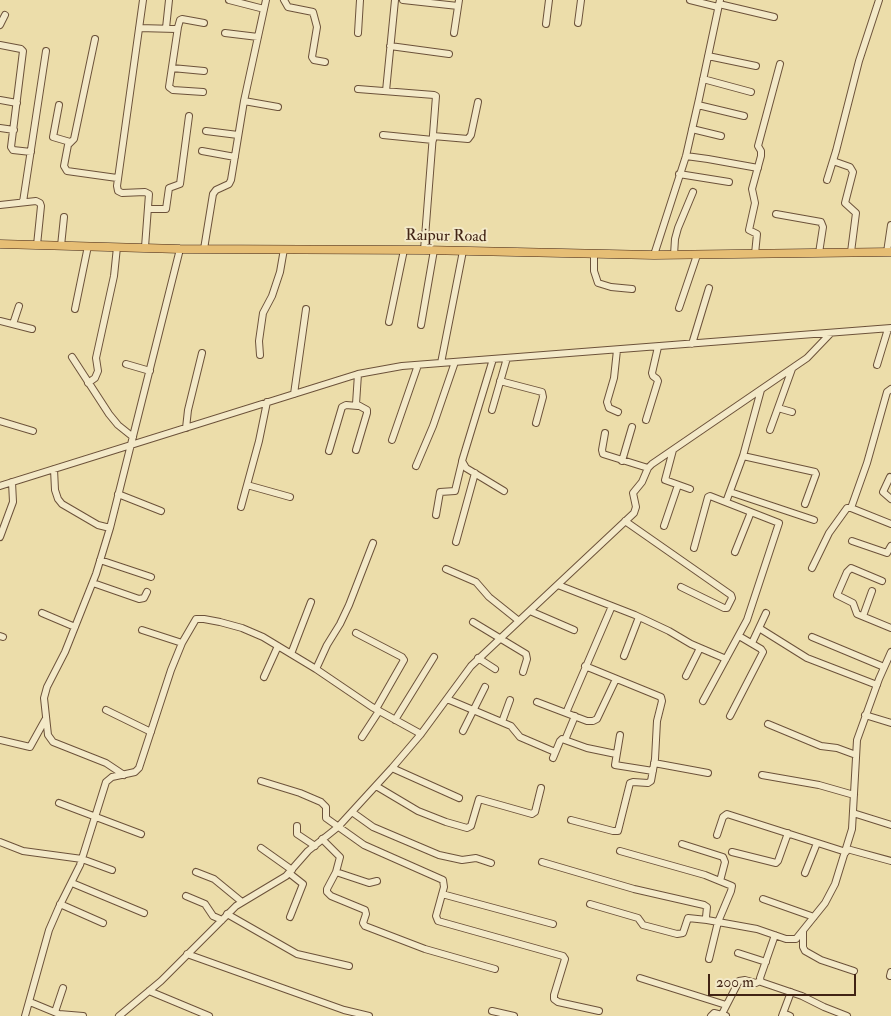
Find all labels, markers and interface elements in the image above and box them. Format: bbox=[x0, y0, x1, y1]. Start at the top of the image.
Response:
street label: Raipur Road bbox=[405, 227, 487, 247]
scale bar bbox=[711, 964, 858, 996]
text: 200 m bbox=[716, 973, 754, 992]

